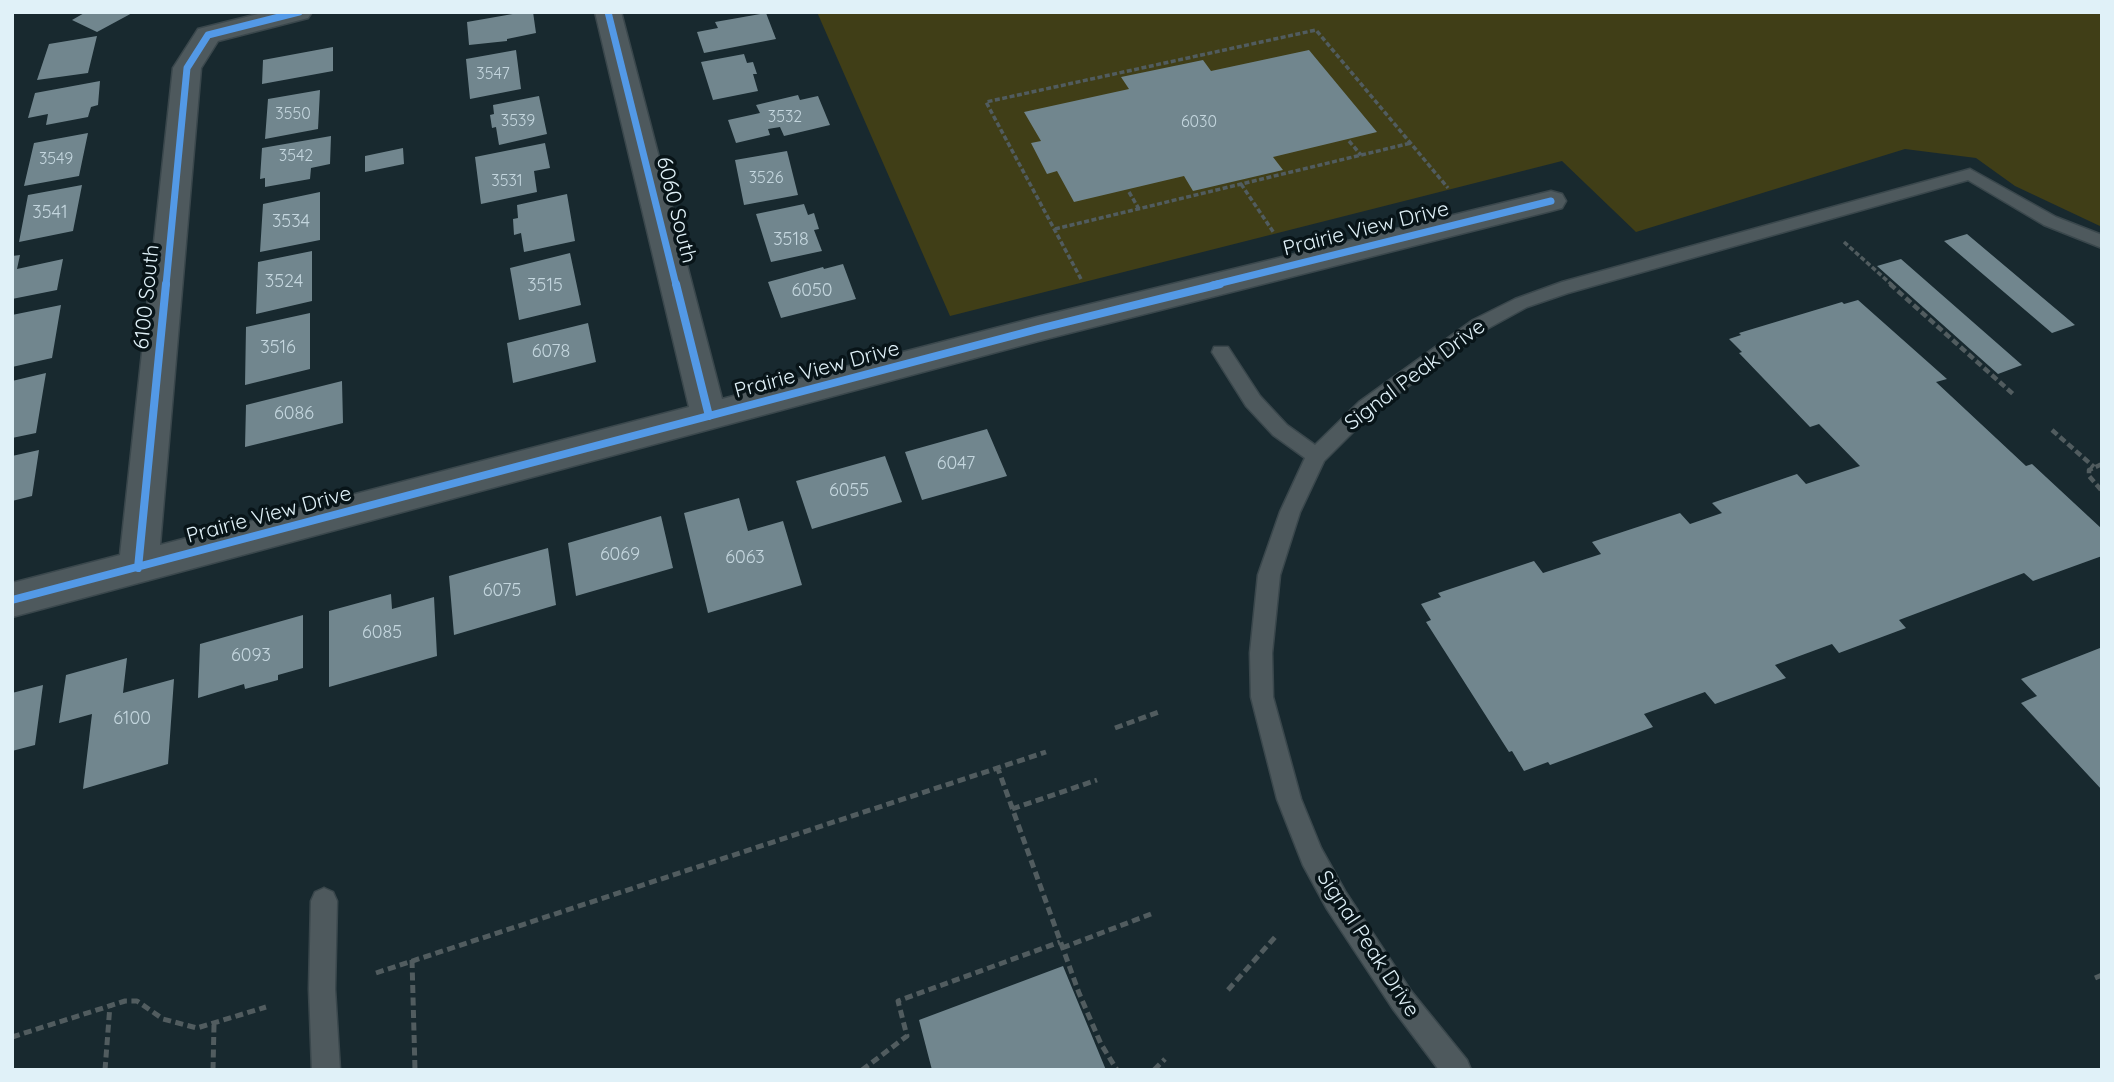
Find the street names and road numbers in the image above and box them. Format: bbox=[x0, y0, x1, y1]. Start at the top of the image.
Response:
street label: 6060 South bbox=[651, 154, 701, 266]
street label: Prairie View Drive bbox=[1280, 196, 1452, 262]
street label: 6100 South bbox=[129, 243, 165, 351]
street label: Signal Peak Drive bbox=[1340, 314, 1490, 436]
street label: Prairie View Drive bbox=[732, 336, 902, 404]
street label: Prairie View Drive bbox=[184, 481, 354, 549]
street label: Signal Peak Drive bbox=[1311, 866, 1425, 1022]

